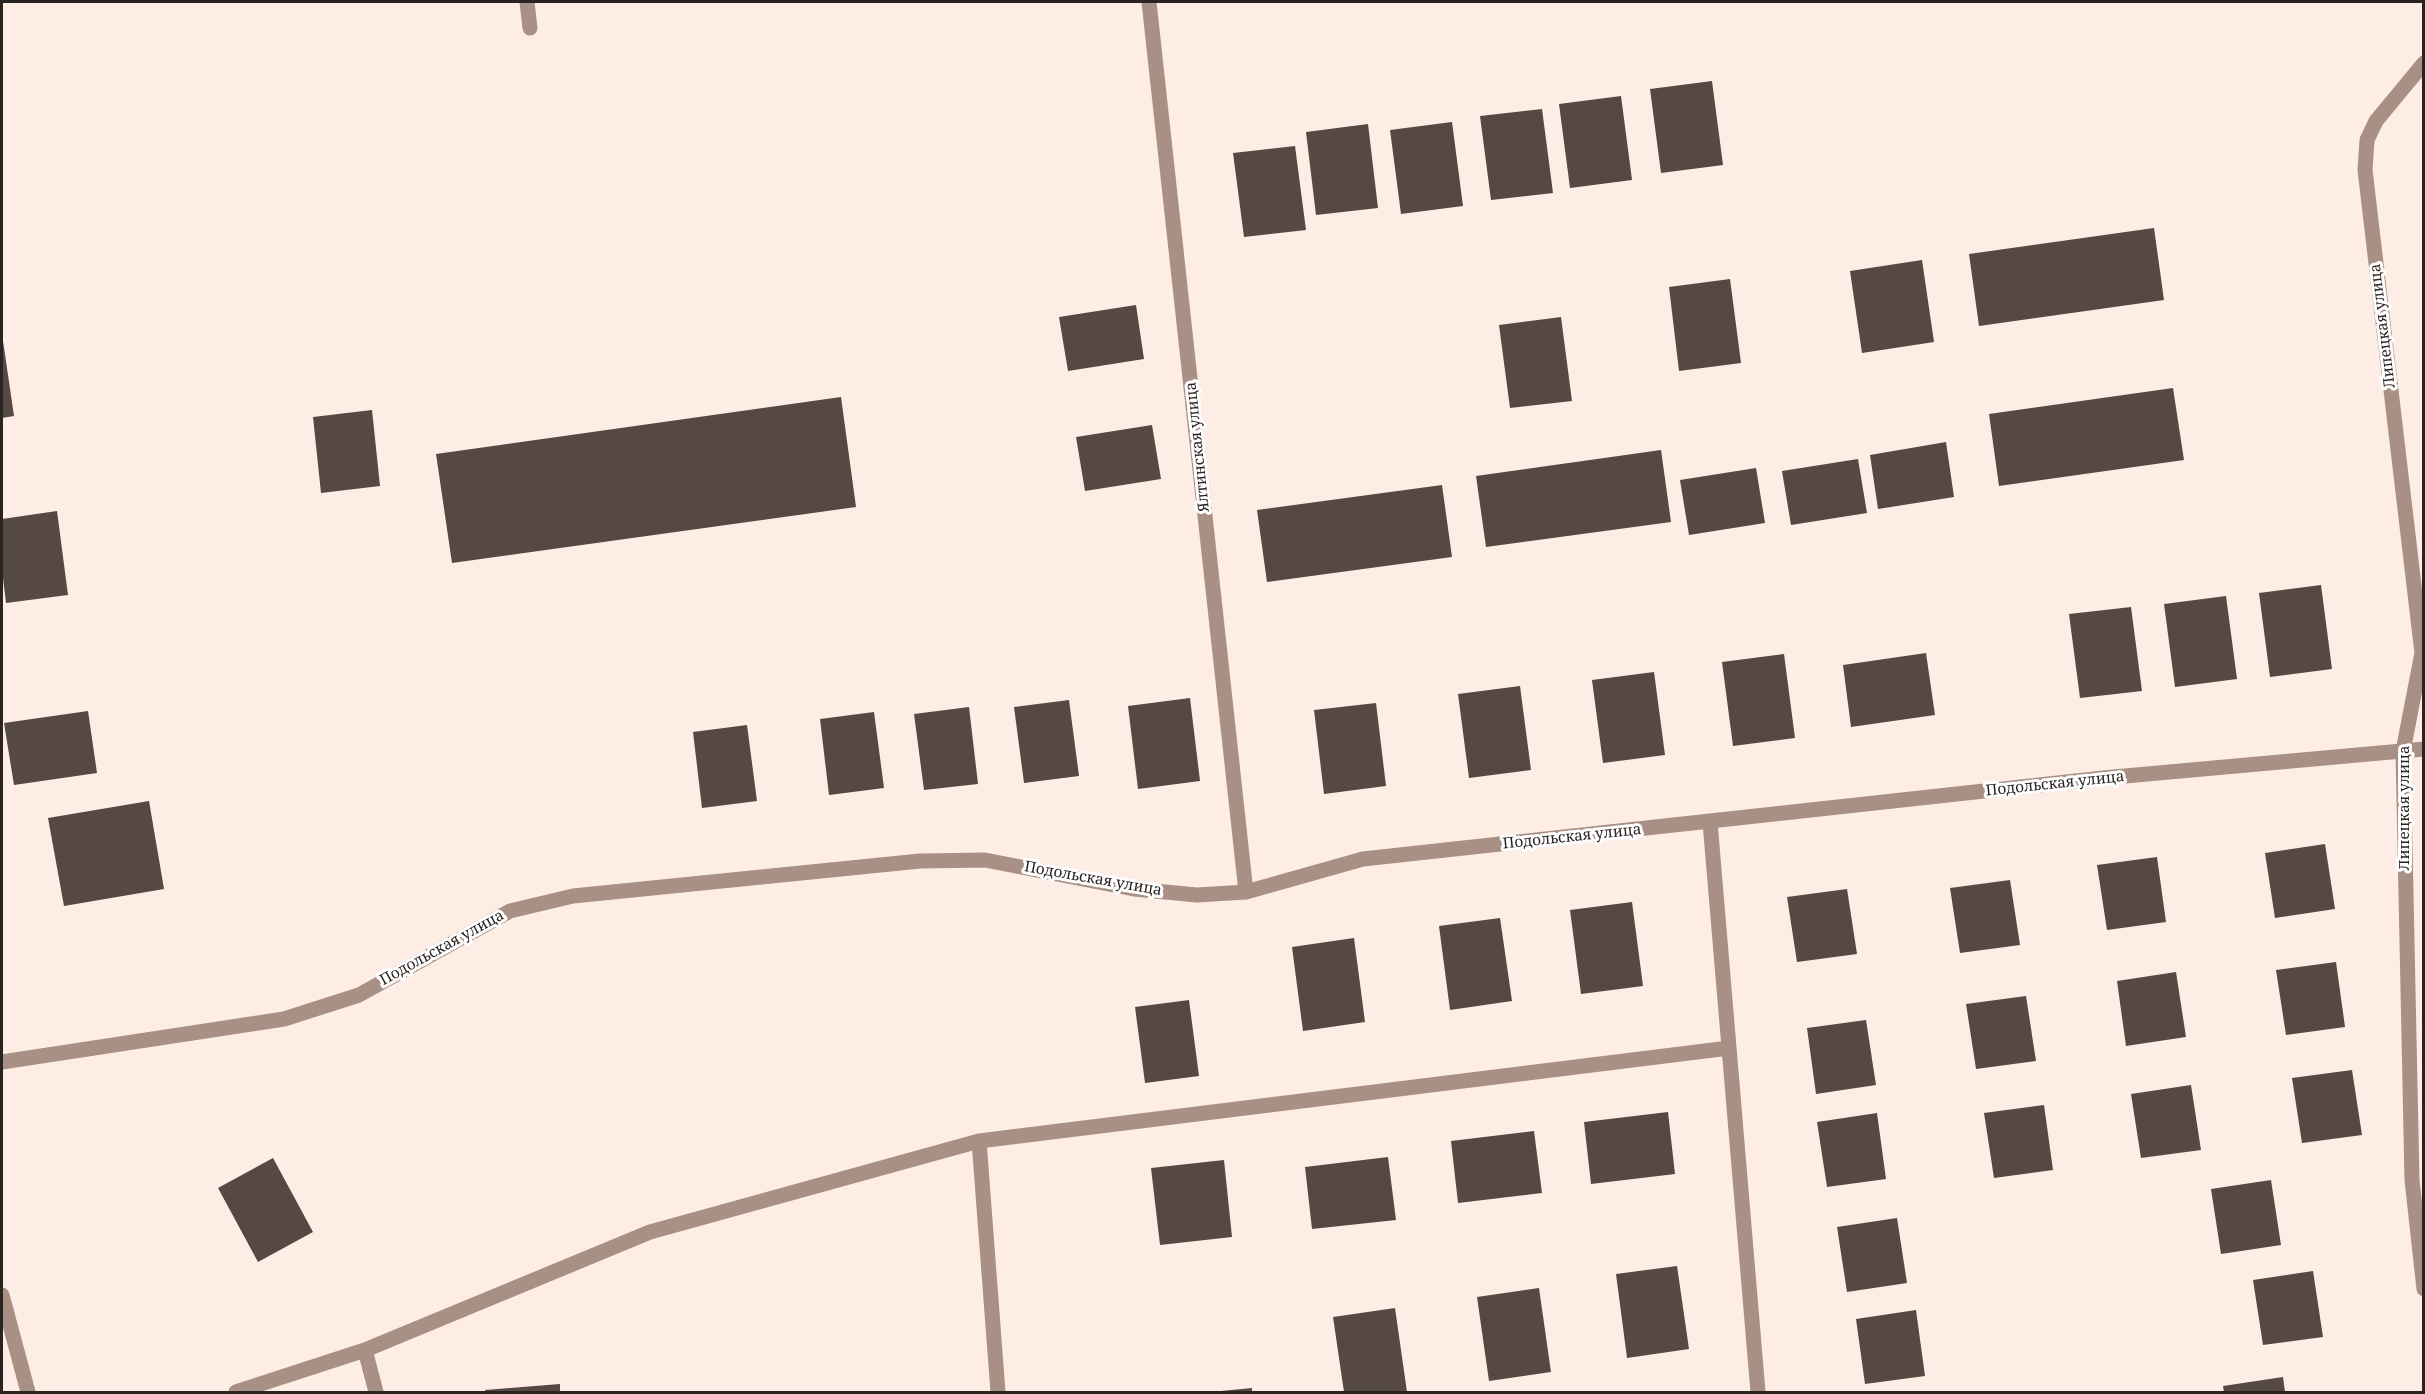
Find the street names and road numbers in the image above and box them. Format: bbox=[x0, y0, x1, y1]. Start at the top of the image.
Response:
street label: Липецкая улица bbox=[2366, 263, 2400, 389]
street label: Ялтинская улица bbox=[1182, 381, 1214, 513]
street label: Липецкая улица bbox=[2396, 745, 2414, 871]
street label: Подольская улица bbox=[1985, 768, 2125, 800]
street label: Подольская улица bbox=[1502, 821, 1642, 853]
street label: Подольская улица bbox=[1023, 858, 1163, 900]
street label: Подольская улица bbox=[377, 906, 507, 990]

